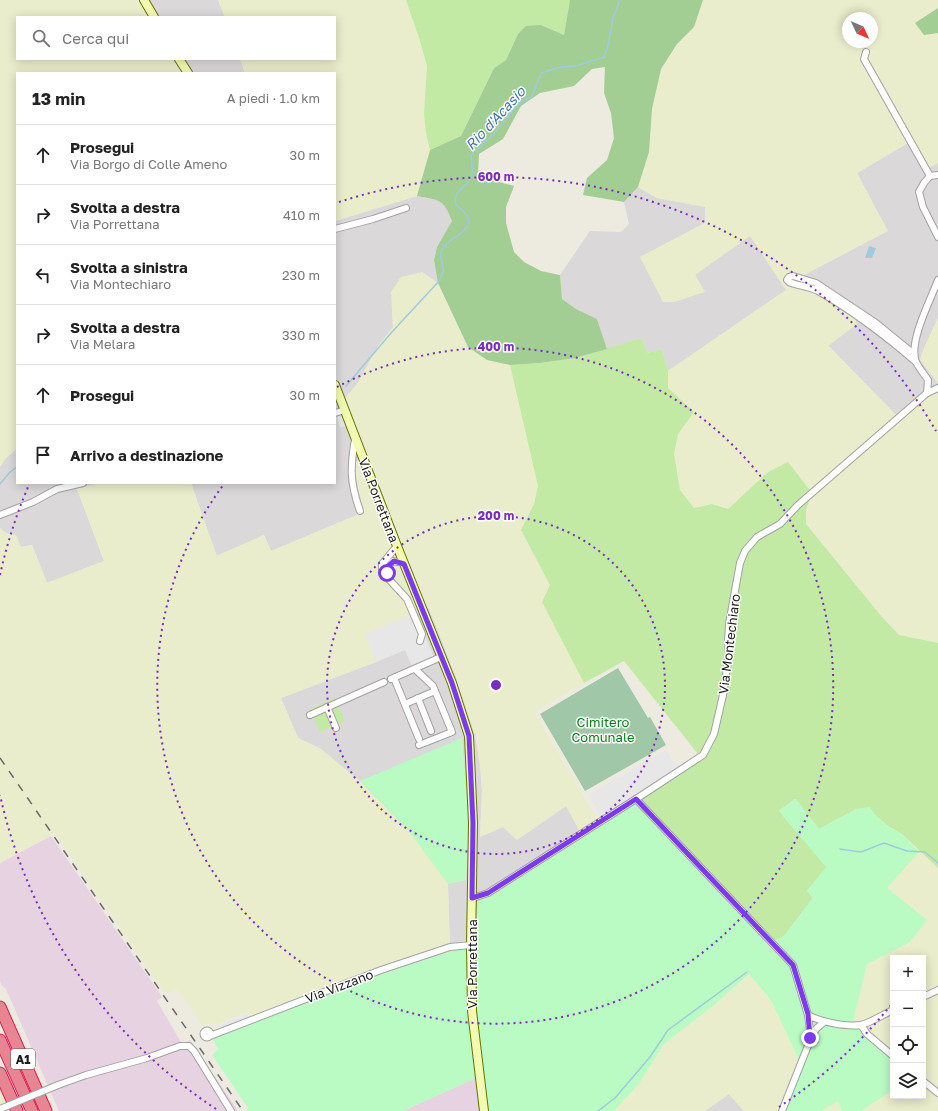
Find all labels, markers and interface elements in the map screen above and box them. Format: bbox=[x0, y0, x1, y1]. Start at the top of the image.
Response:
north arrow bbox=[842, 12, 878, 48]
search box bbox=[16, 16, 336, 60]
icon: search bbox=[30, 27, 52, 49]
text: Cerca qui bbox=[62, 29, 129, 47]
water label: Rio d'Acasio bbox=[461, 82, 530, 153]
text: 13 min bbox=[32, 88, 85, 109]
text: A piedi · 1.0 km bbox=[227, 90, 320, 106]
text: Prosegui bbox=[70, 138, 134, 156]
icon: ahead bbox=[32, 144, 54, 166]
text: 30 m bbox=[290, 147, 320, 163]
text: Via Borgo di Colle Ameno bbox=[70, 156, 227, 172]
text: 600 m bbox=[478, 169, 514, 184]
text: Svolta a destra bbox=[70, 198, 180, 216]
icon: right bbox=[32, 204, 54, 226]
text: 410 m bbox=[283, 207, 320, 223]
text: Via Porrettana bbox=[70, 216, 159, 232]
text: Svolta a sinistra bbox=[70, 258, 188, 276]
icon: left bbox=[32, 264, 54, 286]
text: 230 m bbox=[282, 267, 320, 283]
text: Via Montechiaro bbox=[70, 276, 171, 292]
text: Svolta a destra bbox=[70, 318, 180, 336]
icon: right bbox=[32, 324, 54, 346]
text: 330 m bbox=[282, 327, 320, 343]
text: Via Melara bbox=[70, 336, 135, 352]
text: 400 m bbox=[478, 339, 514, 354]
icon: ahead bbox=[32, 384, 54, 406]
text: Prosegui bbox=[70, 386, 134, 404]
text: 30 m bbox=[290, 387, 320, 403]
icon: arrive bbox=[32, 444, 54, 466]
text: Arrivo a destinazione bbox=[70, 446, 223, 464]
street label: Via Porrettana bbox=[355, 455, 403, 545]
text: 200 m bbox=[478, 508, 514, 523]
route start bbox=[378, 564, 396, 582]
street label: Via Montechiaro bbox=[715, 593, 743, 695]
centre of rings bbox=[489, 678, 503, 692]
park label: Cimitero Comunale bbox=[572, 714, 634, 745]
street label: Via Porrettana bbox=[464, 919, 480, 1009]
map controls bbox=[890, 955, 926, 1099]
button: + bbox=[890, 955, 926, 991]
street label: Via Vizzano bbox=[303, 966, 375, 1006]
button: − bbox=[890, 991, 926, 1027]
button: locate bbox=[890, 1027, 926, 1063]
route end bbox=[801, 1029, 819, 1047]
road number: A1 bbox=[11, 1049, 35, 1069]
button: layers bbox=[890, 1063, 926, 1099]

